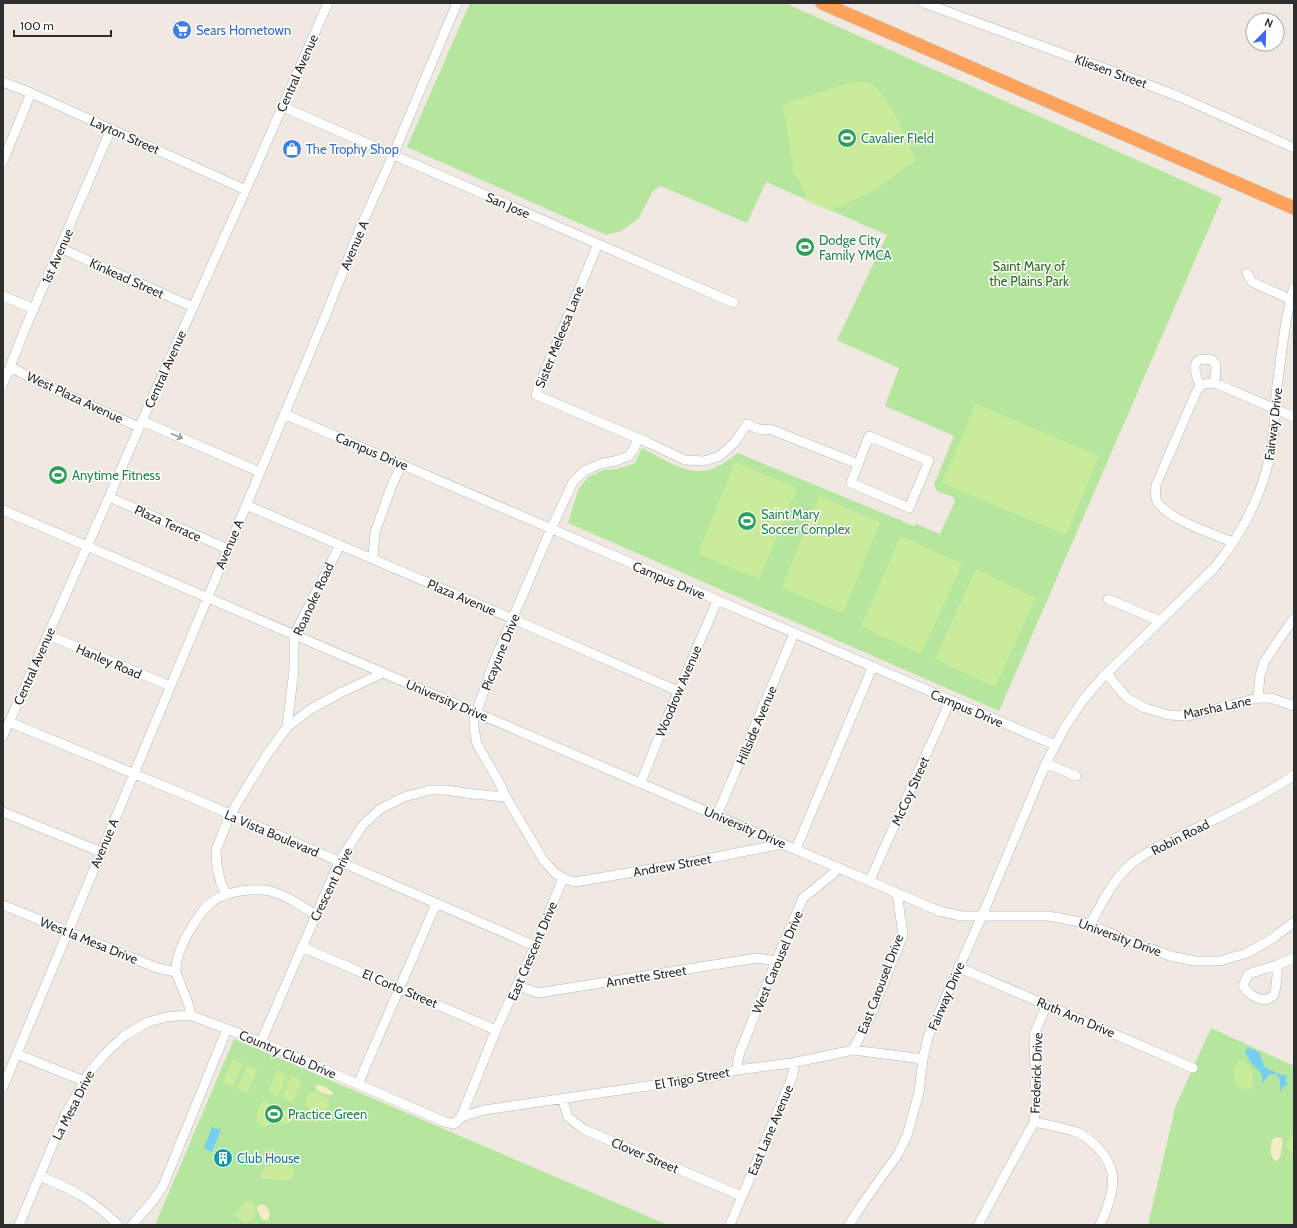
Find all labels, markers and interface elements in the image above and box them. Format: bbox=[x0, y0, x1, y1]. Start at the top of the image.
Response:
scale bar bbox=[14, 12, 111, 38]
north arrow bbox=[1245, 12, 1285, 52]
text: N bbox=[1263, 15, 1275, 31]
text: 100 m bbox=[20, 18, 54, 33]
supermarket icon: Sears Hometown bbox=[171, 19, 193, 41]
place label: Sears Hometown bbox=[196, 22, 291, 38]
street label: Central Avenue bbox=[273, 31, 321, 114]
street label: Kliesen Street bbox=[1073, 51, 1150, 92]
street label: Layton Street bbox=[88, 113, 163, 158]
sports icon: Cavalier FIeld bbox=[836, 127, 858, 149]
place label: Cavalier FIeld bbox=[861, 130, 934, 146]
shop icon: The Trophy Shop bbox=[281, 138, 303, 160]
place label: The Trophy Shop bbox=[306, 141, 399, 157]
street label: San Jose bbox=[484, 189, 533, 222]
street label: Avenue A bbox=[336, 218, 372, 272]
street label: 1st Avenue bbox=[38, 226, 76, 286]
place label: Dodge City Family YMCA bbox=[819, 232, 892, 263]
sports icon: Dodge City Family YMCA bbox=[794, 236, 816, 258]
street label: Kinkead Street bbox=[87, 254, 167, 302]
park label: Saint Mary of the Plains Park bbox=[989, 258, 1069, 289]
street label: Sister Meleesa Lane bbox=[531, 283, 587, 390]
street label: Central Avenue bbox=[141, 327, 189, 410]
street label: West Plaza Avenue bbox=[24, 368, 126, 426]
street label: Fairway Drive bbox=[1261, 386, 1285, 461]
street label: Campus Drive bbox=[333, 429, 411, 474]
one-way arrow bbox=[171, 433, 183, 440]
sports icon: Anytime Fitness bbox=[47, 464, 69, 486]
place label: Anytime Fitness bbox=[72, 467, 161, 483]
street label: Plaza Terrace bbox=[132, 501, 204, 545]
place label: Saint Mary Soccer Complex bbox=[761, 506, 851, 537]
sports icon: Saint Mary Soccer Complex bbox=[736, 510, 758, 532]
street label: Avenue A bbox=[211, 517, 247, 571]
street label: Campus Drive bbox=[630, 558, 708, 603]
street label: Roanoke Road bbox=[289, 560, 337, 638]
street label: Plaza Avenue bbox=[425, 575, 499, 619]
street label: Picayune Drive bbox=[477, 611, 523, 693]
street label: Central Avenue bbox=[10, 624, 58, 707]
street label: Hanley Road bbox=[74, 640, 144, 682]
street label: Woodrow Avenue bbox=[652, 642, 705, 739]
street label: University Drive bbox=[404, 676, 491, 725]
street label: Hillside Avenue bbox=[732, 683, 780, 767]
street label: Campus Drive bbox=[928, 686, 1006, 731]
street label: Marsha Lane bbox=[1182, 692, 1253, 722]
street label: McCoy Street bbox=[888, 753, 933, 828]
street label: University Drive bbox=[702, 803, 789, 852]
street label: La Vista Boulevard bbox=[222, 806, 322, 860]
street label: Avenue A bbox=[86, 816, 122, 870]
street label: Robin Road bbox=[1148, 816, 1212, 858]
street label: Crescent Drive bbox=[306, 844, 356, 923]
street label: Andrew Street bbox=[632, 850, 713, 880]
street label: East Crescent Drive bbox=[504, 899, 560, 1003]
street label: West Carousel Drive bbox=[748, 908, 806, 1016]
street label: West la Mesa Drive bbox=[38, 913, 141, 967]
street label: University Drive bbox=[1076, 915, 1164, 960]
street label: East Carousel Drive bbox=[854, 932, 906, 1036]
street label: Fairway Drive bbox=[924, 959, 968, 1033]
street label: Annette Street bbox=[605, 962, 688, 990]
street label: El Corto Street bbox=[360, 965, 441, 1011]
street label: Ruth Ann Drive bbox=[1034, 993, 1118, 1041]
street label: Country Club Drive bbox=[237, 1026, 339, 1082]
street label: Frederick Drive bbox=[1027, 1032, 1045, 1114]
street label: El Trigo Street bbox=[653, 1063, 731, 1092]
street label: La Mesa Drive bbox=[49, 1067, 98, 1143]
street label: East Lane Avenue bbox=[744, 1082, 796, 1178]
sports icon: Practice Green bbox=[263, 1103, 285, 1125]
place label: Practice Green bbox=[288, 1106, 367, 1122]
street label: Clover Street bbox=[609, 1134, 682, 1177]
building icon: Club House bbox=[212, 1147, 234, 1169]
place label: Club House bbox=[237, 1150, 300, 1166]

